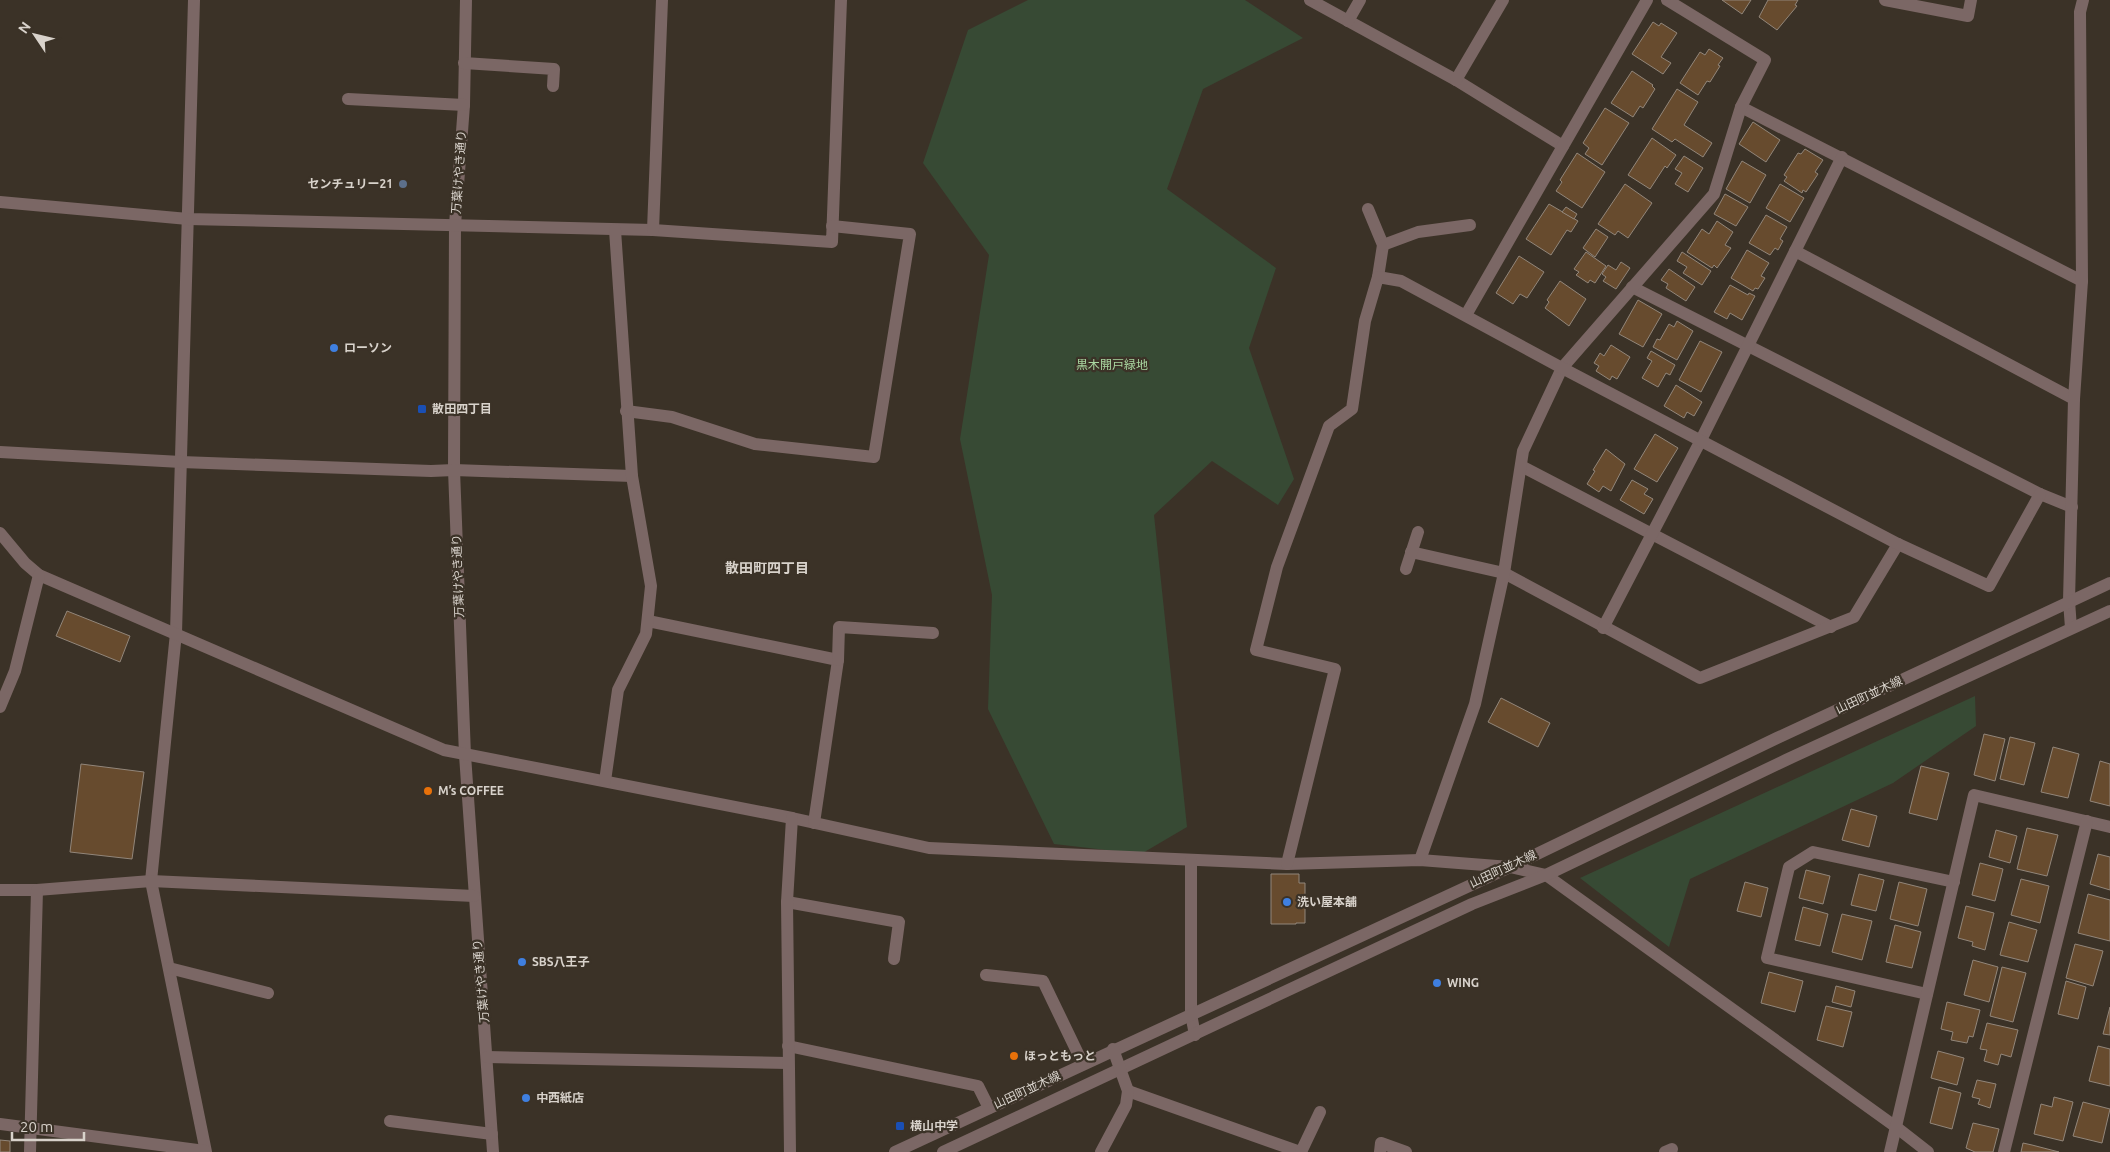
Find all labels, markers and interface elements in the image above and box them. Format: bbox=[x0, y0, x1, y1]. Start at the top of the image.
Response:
north arrow bbox=[10, 10, 60, 60]
text: N bbox=[15, 19, 34, 36]
street label: 万葉けやき通り bbox=[449, 130, 468, 214]
place label: センチュリー21 bbox=[307, 177, 393, 190]
marker: センチュリー21 bbox=[397, 178, 409, 190]
place label: ローソン bbox=[344, 341, 392, 354]
marker: ローソン bbox=[328, 342, 340, 354]
park label: 黒木開戸緑地 bbox=[1076, 358, 1148, 371]
place label: 散田四丁目 bbox=[432, 402, 492, 415]
marker: 散田四丁目 bbox=[416, 403, 428, 415]
street label: 万葉けやき通り bbox=[450, 534, 465, 618]
district label: 散田町四丁目 bbox=[725, 560, 809, 576]
street label: 山田町並木線 bbox=[1833, 673, 1904, 716]
place label: M’s COFFEE bbox=[438, 784, 504, 797]
marker: M’s COFFEE bbox=[422, 785, 434, 797]
street label: 山田町並木線 bbox=[1467, 847, 1538, 890]
place label: 洗い屋本舗 bbox=[1297, 895, 1357, 908]
marker: 洗い屋本舗 bbox=[1281, 896, 1293, 908]
street label: 万葉けやき通り bbox=[470, 939, 491, 1023]
place label: SBS八王子 bbox=[532, 955, 590, 968]
marker: SBS八王子 bbox=[516, 956, 528, 968]
place label: WING bbox=[1447, 976, 1479, 989]
marker: WING bbox=[1431, 977, 1443, 989]
place label: ほっともっと bbox=[1024, 1049, 1096, 1062]
marker: ほっともっと bbox=[1008, 1050, 1020, 1062]
street label: 山田町並木線 bbox=[991, 1068, 1062, 1111]
place label: 中西紙店 bbox=[536, 1091, 584, 1104]
marker: 中西紙店 bbox=[520, 1092, 532, 1104]
scale bar bbox=[12, 1110, 85, 1142]
text: 20 m bbox=[20, 1118, 53, 1135]
place label: 横山中学 bbox=[910, 1119, 958, 1132]
marker: 横山中学 bbox=[894, 1120, 906, 1132]

